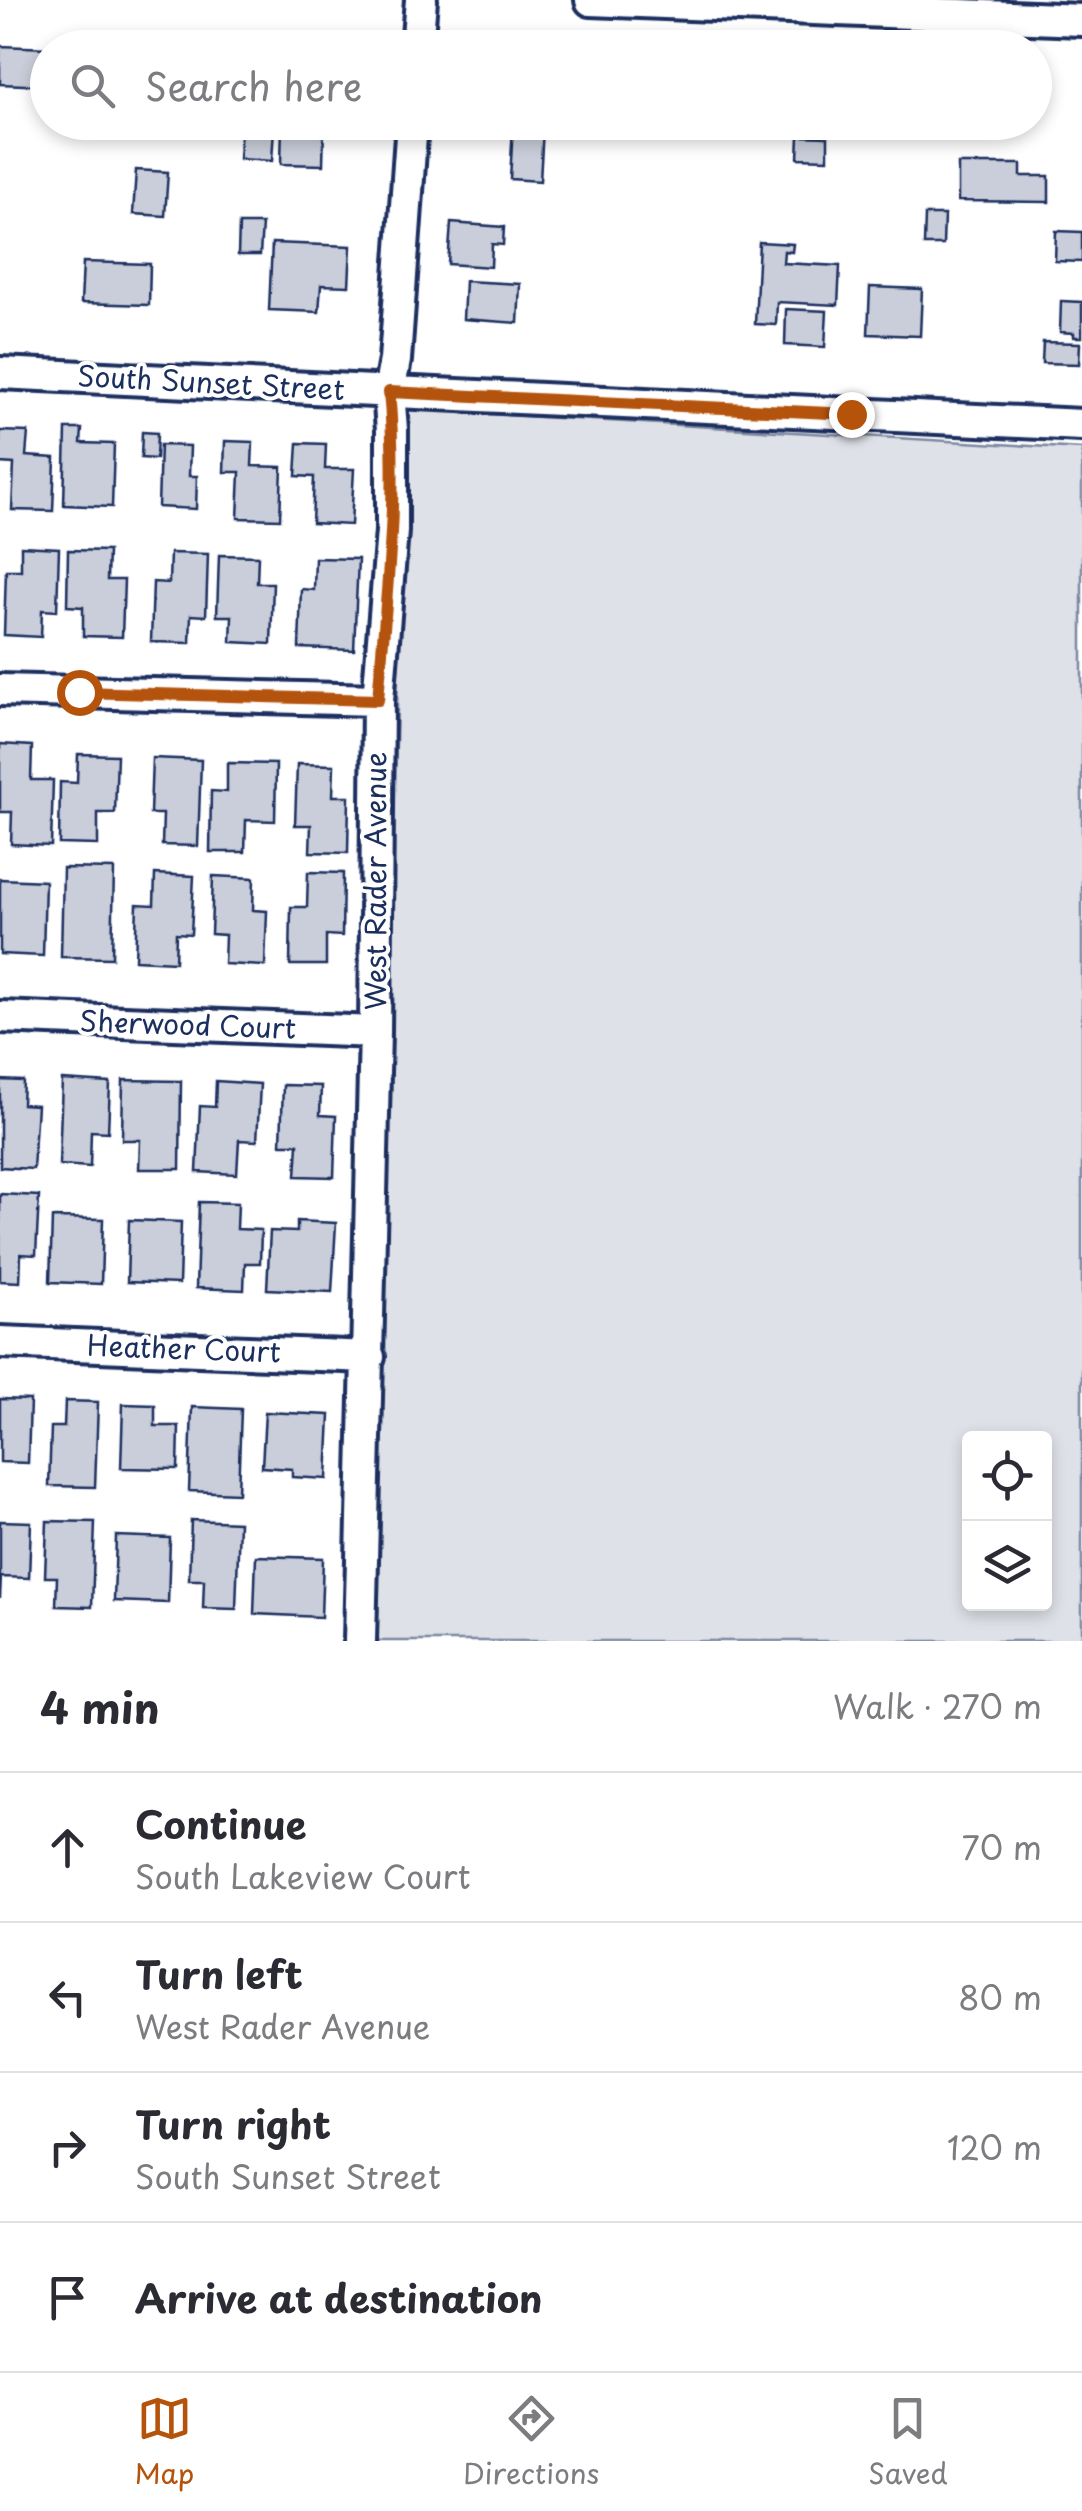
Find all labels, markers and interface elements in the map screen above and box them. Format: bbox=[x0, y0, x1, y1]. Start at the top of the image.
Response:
search box bbox=[30, 30, 1052, 140]
text: Search here bbox=[145, 57, 362, 114]
icon: search bbox=[65, 58, 120, 113]
street label: South Sunset Street bbox=[76, 353, 346, 410]
route end bbox=[829, 392, 875, 438]
route start bbox=[57, 670, 103, 716]
street label: West Rader Avenue bbox=[353, 752, 396, 1010]
street label: Sherwood Court bbox=[79, 998, 297, 1049]
street label: Heather Court bbox=[86, 1323, 282, 1372]
map controls bbox=[962, 1431, 1052, 1611]
button: locate bbox=[962, 1431, 1052, 1521]
button: layers bbox=[962, 1521, 1052, 1611]
text: 4 min bbox=[40, 1675, 160, 1738]
text: Walk · 270 m bbox=[833, 1682, 1042, 1730]
text: Continue bbox=[135, 1795, 306, 1852]
icon: ahead bbox=[40, 1820, 95, 1875]
text: 70 m bbox=[962, 1823, 1042, 1871]
text: South Lakeview Court bbox=[135, 1852, 471, 1900]
text: Turn left bbox=[135, 1945, 303, 2002]
icon: left bbox=[40, 1970, 95, 2025]
text: 80 m bbox=[958, 1973, 1042, 2021]
text: West Rader Avenue bbox=[135, 2002, 430, 2050]
text: Turn right bbox=[135, 2095, 331, 2152]
icon: right bbox=[40, 2120, 95, 2175]
text: 120 m bbox=[947, 2123, 1042, 2171]
text: South Sunset Street bbox=[135, 2152, 441, 2200]
text: Arrive at destination bbox=[135, 2269, 543, 2326]
icon: arrive bbox=[40, 2270, 95, 2325]
tab: Map bbox=[134, 2391, 194, 2494]
tab: Directions bbox=[463, 2391, 599, 2494]
tab: Saved bbox=[868, 2391, 948, 2494]

